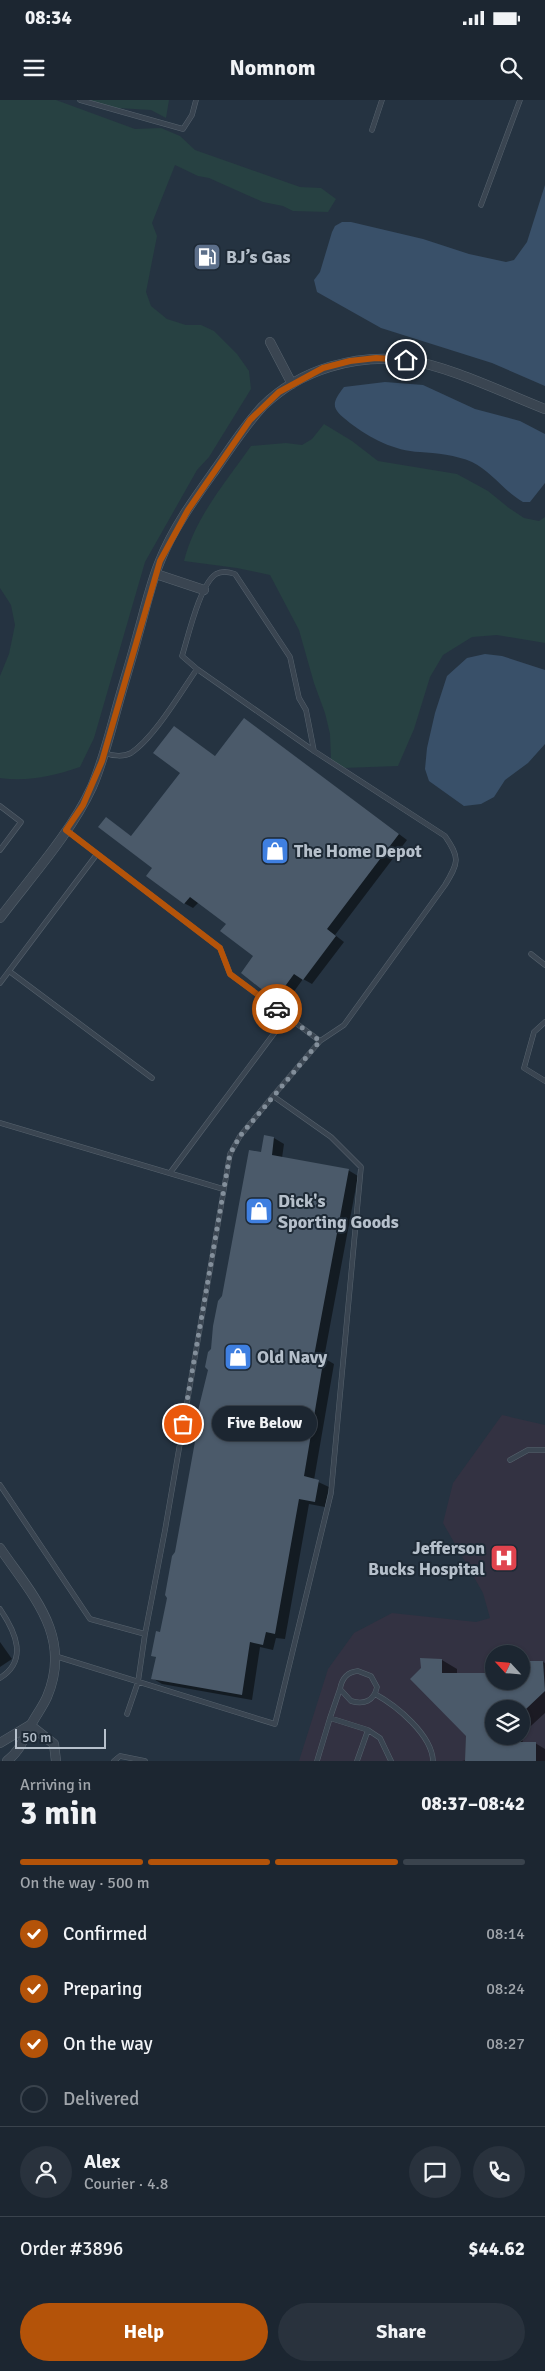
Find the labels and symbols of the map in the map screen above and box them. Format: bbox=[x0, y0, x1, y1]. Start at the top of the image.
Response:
fuel station icon: BJ’s Gas bbox=[192, 242, 222, 272]
place label: BJ’s Gas bbox=[226, 246, 290, 268]
pin bbox=[385, 339, 427, 381]
shop icon: The Home Depot bbox=[260, 836, 290, 866]
place label: The Home Depot bbox=[294, 840, 422, 862]
courier bbox=[252, 984, 302, 1034]
place label: Dick's Sporting Goods bbox=[278, 1190, 399, 1233]
shop icon: Dick's Sporting Goods bbox=[244, 1196, 274, 1226]
shop icon: Old Navy bbox=[223, 1342, 253, 1372]
place label: Old Navy bbox=[257, 1346, 327, 1368]
pin bbox=[162, 1403, 204, 1445]
callout: Five Below bbox=[213, 1406, 318, 1442]
place label: Jefferson Bucks Hospital bbox=[368, 1537, 485, 1580]
hospital icon: Jefferson Bucks Hospital bbox=[489, 1543, 519, 1573]
north arrow bbox=[485, 1645, 530, 1690]
scale bar bbox=[15, 1726, 106, 1749]

